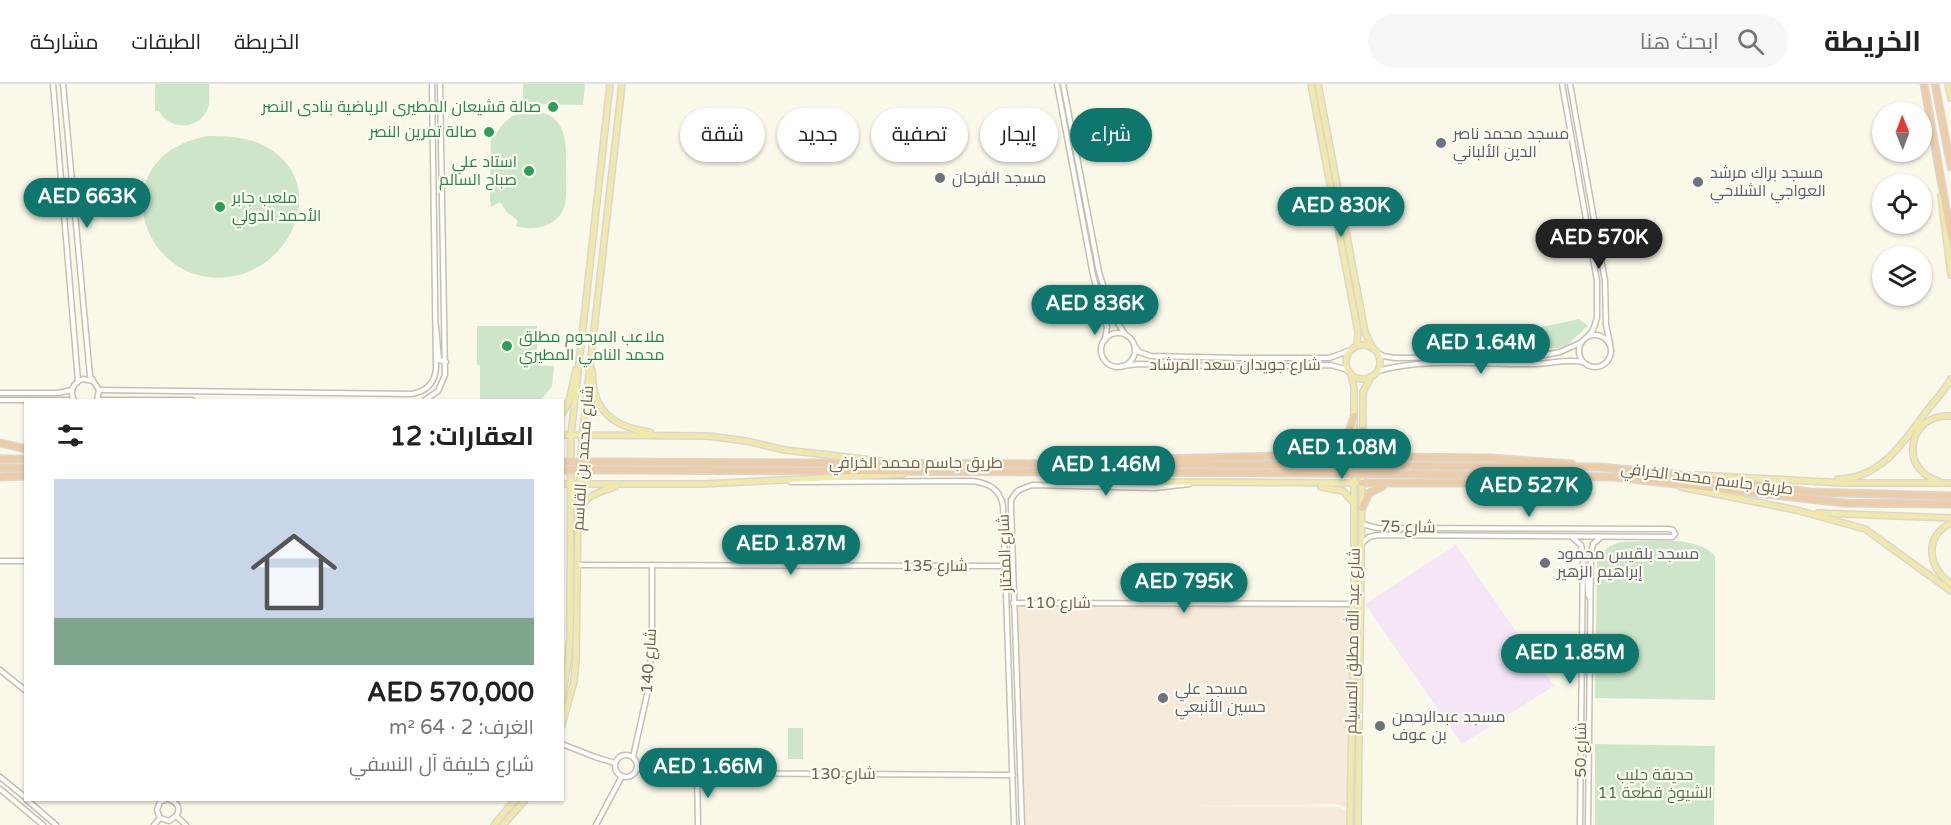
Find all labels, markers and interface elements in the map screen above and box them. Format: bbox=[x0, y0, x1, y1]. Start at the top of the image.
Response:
search box bbox=[1368, 14, 1788, 68]
icon: search bbox=[1734, 25, 1767, 58]
text: الخريطة bbox=[1824, 25, 1921, 59]
text: ابحث هنا bbox=[1640, 29, 1719, 55]
text: مشاركة bbox=[30, 30, 99, 55]
text: الطبقات bbox=[132, 30, 201, 55]
text: الخريطة bbox=[234, 30, 300, 55]
place label: صالة قشيعان المطيرى الرياضية بنادى النصر bbox=[261, 97, 541, 117]
marker: صالة قشيعان المطيرى الرياضية بنادى النصر bbox=[546, 100, 560, 114]
north arrow bbox=[1872, 102, 1932, 162]
map controls bbox=[1872, 102, 1932, 306]
chip: شقة bbox=[680, 108, 765, 162]
chip: جديد bbox=[777, 108, 859, 162]
chip: تصفية bbox=[871, 108, 968, 162]
chip: إيجار bbox=[980, 108, 1058, 162]
chip: شراء bbox=[1070, 108, 1152, 162]
place label: صالة تمرين النصر bbox=[368, 122, 477, 142]
place label: مسجد محمد ناصر الدين الألباني bbox=[1452, 124, 1569, 165]
marker: صالة تمرين النصر bbox=[482, 125, 496, 139]
marker: مسجد محمد ناصر الدين الألباني bbox=[1434, 136, 1448, 150]
place label: استاد علي صباح السالم bbox=[439, 152, 517, 191]
place label: مسجد براك مرشد العواجي الشلاحي bbox=[1710, 163, 1826, 204]
marker: استاد علي صباح السالم bbox=[522, 164, 536, 178]
place label: مسجد الفرحان bbox=[952, 168, 1046, 188]
marker: مسجد الفرحان bbox=[933, 171, 947, 185]
button: locate bbox=[1872, 174, 1932, 234]
marker: مسجد براك مرشد العواجي الشلاحي bbox=[1691, 175, 1705, 189]
pin: AED 663K bbox=[25, 178, 149, 229]
text: AED 663K bbox=[38, 185, 136, 209]
pin: AED 830K bbox=[1279, 187, 1403, 238]
place label: ملعب جابر الأحمد الدولي bbox=[231, 188, 321, 229]
text: AED 830K bbox=[1292, 194, 1390, 218]
marker: ملعب جابر الأحمد الدولي bbox=[213, 200, 227, 214]
pin: AED 570K bbox=[1537, 219, 1661, 270]
text: AED 570K bbox=[1550, 226, 1648, 250]
button: layers bbox=[1872, 246, 1932, 306]
pin: AED 836K bbox=[1033, 285, 1157, 336]
text: AED 836K bbox=[1046, 292, 1144, 316]
pin: AED 1.64M bbox=[1412, 324, 1550, 375]
place label: ملاعب المرحوم مطلق محمد النامي المطيري bbox=[519, 327, 665, 368]
text: AED 1.64M bbox=[1426, 331, 1536, 355]
marker: ملاعب المرحوم مطلق محمد النامي المطيري bbox=[500, 339, 514, 353]
street label: شارع جويدان سعد المرشاد bbox=[1149, 355, 1321, 376]
street label: شارع محمد بن القاسم bbox=[568, 385, 599, 531]
icon: filters bbox=[54, 419, 87, 452]
text: العقارات: 12 bbox=[390, 421, 534, 452]
pin: AED 1.08M bbox=[1273, 429, 1411, 480]
text: AED 1.08M bbox=[1287, 436, 1397, 460]
pin: AED 1.46M bbox=[1037, 446, 1175, 497]
street label: طريق جاسم محمد الخرافي bbox=[829, 453, 1003, 476]
text: AED 1.46M bbox=[1051, 453, 1161, 477]
street label: طريق جاسم محمد الخرافي bbox=[1619, 458, 1794, 502]
pin: AED 527K bbox=[1467, 467, 1591, 518]
text: AED 527K bbox=[1480, 474, 1578, 498]
street label: شارع المختار bbox=[994, 514, 1017, 593]
street label: شارع 75 bbox=[1380, 517, 1436, 538]
icon: home bbox=[240, 518, 348, 626]
pin: AED 1.87M bbox=[722, 525, 860, 576]
text: AED 1.87M bbox=[736, 532, 846, 556]
place label: مسجد بلقيس محمود إبراهيم الزهير bbox=[1556, 544, 1699, 583]
street label: شارع عبد الله مطلق المسيلم bbox=[1340, 548, 1366, 734]
street label: شارع 135 bbox=[902, 556, 968, 577]
marker: مسجد بلقيس محمود إبراهيم الزهير bbox=[1538, 556, 1552, 570]
pin: AED 795K bbox=[1122, 563, 1246, 614]
text: AED 795K bbox=[1135, 570, 1233, 594]
street label: شارع 110 bbox=[1025, 593, 1091, 614]
street label: شارع 140 bbox=[637, 628, 662, 694]
pin: AED 1.85M bbox=[1501, 634, 1639, 685]
text: AED 1.85M bbox=[1515, 641, 1625, 665]
text: AED 570,000 bbox=[367, 677, 534, 708]
place label: مسجد علي حسين الأنبعي bbox=[1175, 679, 1266, 720]
marker: مسجد علي حسين الأنبعي bbox=[1156, 691, 1170, 705]
place label: مسجد عبدالرحمن بن عوف bbox=[1392, 707, 1506, 745]
text: الغرف: 2 · 64 m² bbox=[389, 716, 534, 740]
marker: مسجد عبدالرحمن بن عوف bbox=[1373, 719, 1387, 733]
street label: شارع 50 bbox=[1571, 722, 1592, 778]
pin: AED 1.66M bbox=[639, 748, 777, 799]
text: شارع خليفة آل النسفي bbox=[349, 753, 534, 777]
text: AED 1.66M bbox=[653, 755, 763, 779]
street label: شارع 130 bbox=[810, 764, 876, 785]
park label: حديقة جليب الشيوخ قطعة 11 bbox=[1597, 765, 1713, 804]

